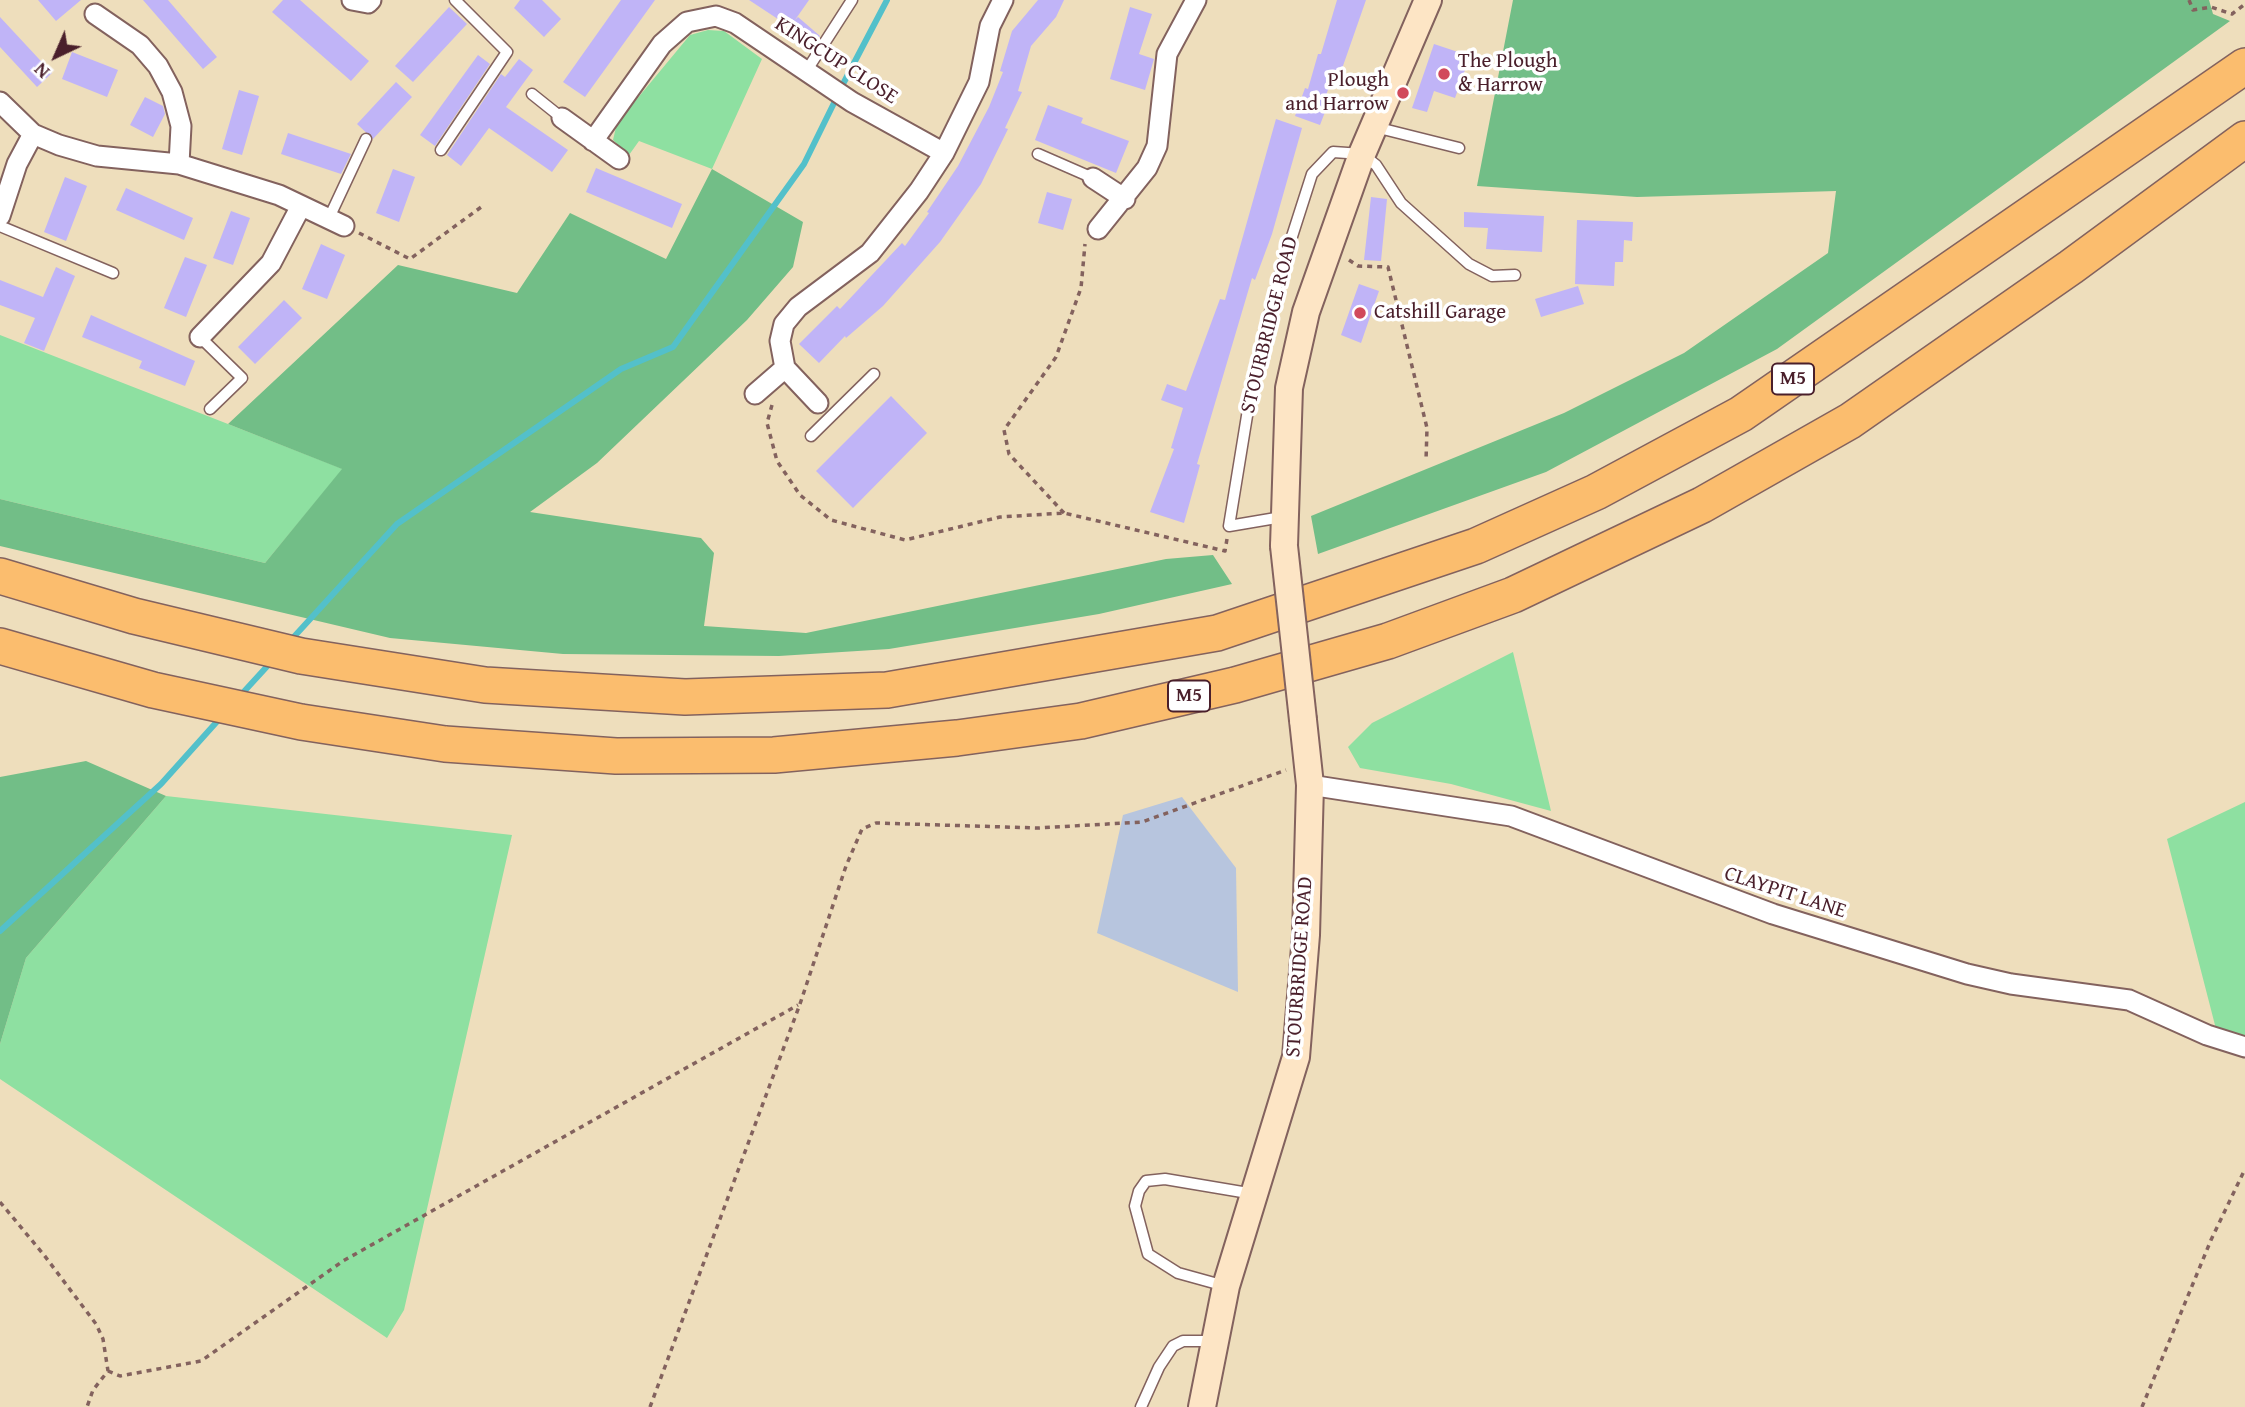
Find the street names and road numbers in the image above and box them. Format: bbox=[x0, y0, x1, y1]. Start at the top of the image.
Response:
street label: KINGCUP CLOSE bbox=[770, 12, 902, 110]
street label: STOURBRIDGE ROAD bbox=[1236, 234, 1304, 416]
road number: M5 bbox=[1772, 364, 1814, 394]
road number: M5 bbox=[1168, 680, 1210, 712]
street label: CLAYPIT LANE bbox=[1721, 861, 1849, 925]
street label: STOURBRIDGE ROAD bbox=[1281, 876, 1319, 1058]

